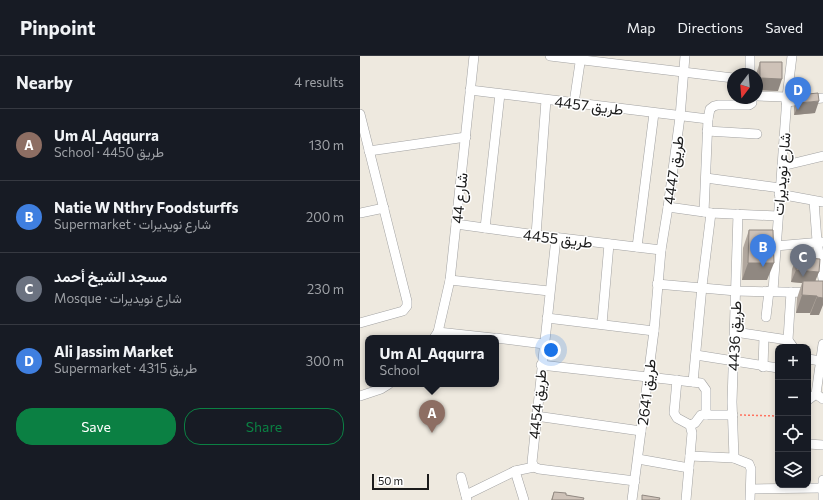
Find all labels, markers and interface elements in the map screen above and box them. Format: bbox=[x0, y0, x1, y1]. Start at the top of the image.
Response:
text: Pinpoint bbox=[20, 16, 96, 39]
text: Map bbox=[627, 19, 656, 36]
text: Directions bbox=[678, 19, 743, 36]
text: Saved bbox=[765, 19, 803, 36]
north arrow bbox=[727, 68, 763, 104]
text: Nearby bbox=[16, 72, 73, 93]
text: 4 results bbox=[294, 74, 344, 90]
pin: D bbox=[785, 77, 811, 110]
street label: طريق 4457 bbox=[553, 92, 625, 120]
text: Um Al_Aqqurra bbox=[54, 126, 159, 144]
street label: شارع نويديرات bbox=[768, 132, 797, 216]
street label: طريق 4447 bbox=[659, 134, 689, 206]
text: A bbox=[24, 137, 34, 153]
text: 130 m bbox=[309, 137, 344, 153]
text: School · طريق 4450 bbox=[54, 144, 164, 160]
street label: شارع 44 bbox=[447, 172, 474, 225]
text: Natie W Nthry Foodsturffs bbox=[54, 198, 238, 216]
text: B bbox=[25, 209, 33, 225]
text: 200 m bbox=[306, 209, 344, 225]
text: Supermarket · شارع نويديرات bbox=[54, 216, 211, 232]
street label: طريق 4455 bbox=[522, 225, 594, 253]
pin: B bbox=[750, 234, 776, 267]
pin: C bbox=[790, 244, 816, 277]
text: مسجد الشيخ أحمد bbox=[54, 267, 168, 285]
text: C bbox=[25, 281, 33, 297]
text: 230 m bbox=[307, 281, 344, 297]
text: Mosque · شارع نويديرات bbox=[54, 290, 182, 306]
street label: طريق 4436 bbox=[724, 300, 746, 372]
popup bbox=[365, 335, 499, 387]
your location bbox=[541, 340, 561, 360]
text: Ali Jassim Market bbox=[54, 342, 173, 360]
text: Um Al_Aqqurra bbox=[380, 344, 484, 362]
map controls bbox=[775, 344, 811, 488]
button: + bbox=[775, 344, 811, 380]
text: D bbox=[24, 353, 34, 369]
text: 300 m bbox=[306, 353, 344, 369]
street label: طريق 2641 bbox=[633, 357, 661, 427]
text: Supermarket · طريق 4315 bbox=[54, 360, 197, 376]
text: School bbox=[380, 362, 420, 378]
street label: طريق 4454 bbox=[524, 368, 552, 440]
button: − bbox=[775, 380, 811, 416]
pin: A bbox=[419, 400, 445, 433]
button: Save bbox=[16, 408, 176, 445]
button: Share bbox=[184, 408, 344, 445]
button: locate bbox=[775, 416, 811, 452]
button: layers bbox=[775, 452, 811, 488]
scale bar bbox=[372, 472, 429, 491]
text: 50 m bbox=[378, 474, 403, 487]

